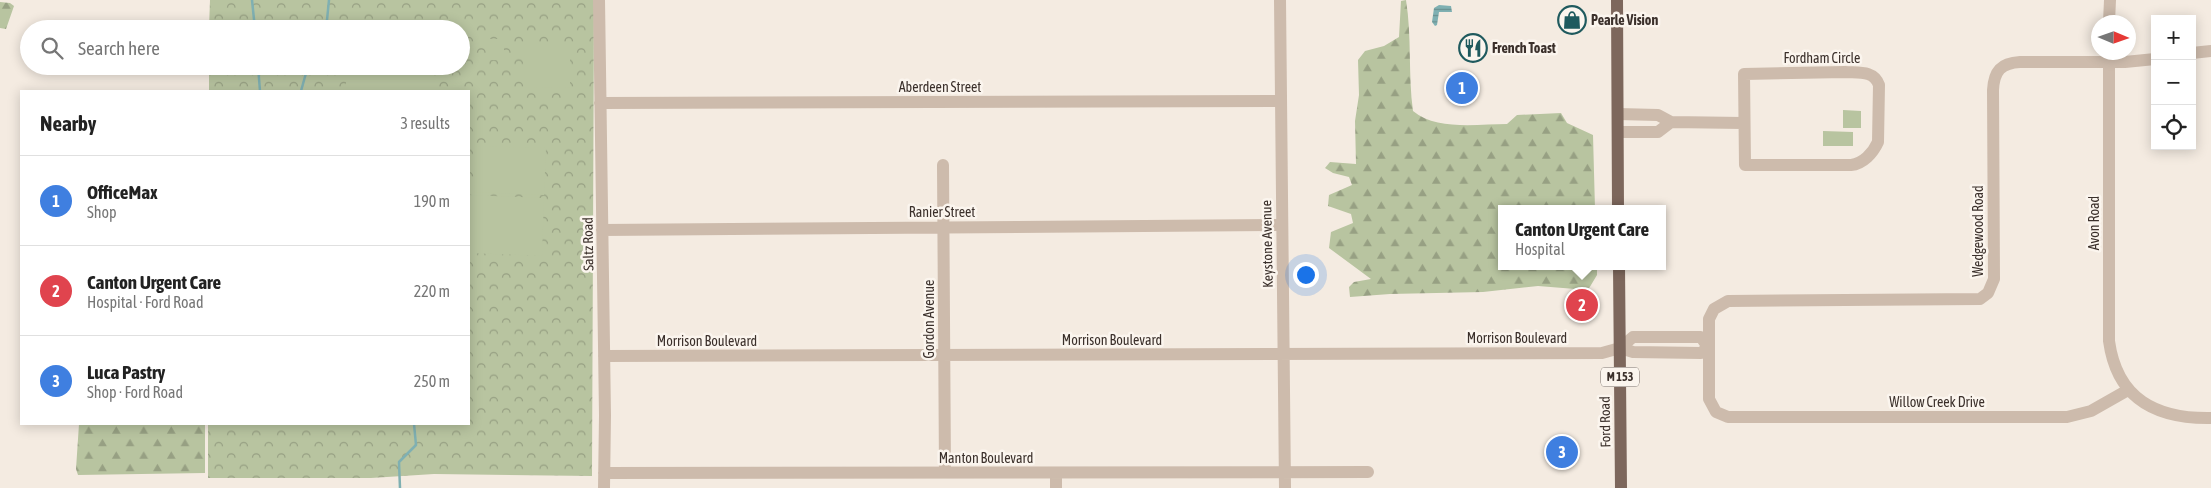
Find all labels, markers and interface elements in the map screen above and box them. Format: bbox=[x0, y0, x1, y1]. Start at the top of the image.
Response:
shop icon: Pearle Vision bbox=[1557, 5, 1587, 35]
place label: Pearle Vision bbox=[1591, 12, 1658, 28]
north arrow bbox=[2091, 15, 2136, 60]
map controls bbox=[2151, 15, 2196, 150]
button: + bbox=[2151, 15, 2196, 60]
search box bbox=[20, 20, 470, 75]
restaurant icon: French Toast bbox=[1458, 33, 1488, 63]
icon: search bbox=[38, 34, 66, 62]
text: Search here bbox=[78, 37, 160, 59]
place label: French Toast bbox=[1492, 40, 1556, 56]
street label: Fordham Circle bbox=[1784, 50, 1860, 66]
button: − bbox=[2151, 60, 2196, 105]
pin: 1 bbox=[1446, 69, 1478, 107]
street label: Aberdeen Street bbox=[899, 79, 981, 95]
button: locate bbox=[2151, 105, 2196, 150]
text: Nearby bbox=[40, 111, 96, 135]
text: 3 results bbox=[400, 114, 450, 132]
text: OfficeMax bbox=[87, 181, 158, 203]
street label: Wedgewood Road bbox=[1970, 185, 1986, 277]
text: 1 bbox=[52, 192, 60, 210]
text: 190 m bbox=[414, 192, 450, 210]
street label: Avon Road bbox=[2086, 196, 2102, 250]
street label: Keystone Avenue bbox=[1258, 200, 1276, 288]
text: Shop bbox=[87, 203, 117, 221]
street label: Ranier Street bbox=[909, 204, 975, 220]
popup bbox=[1498, 205, 1666, 270]
street label: Saltz Road bbox=[580, 217, 596, 271]
text: Canton Urgent Care bbox=[1515, 218, 1649, 240]
text: Hospital bbox=[1515, 240, 1565, 258]
your location bbox=[1293, 262, 1319, 288]
text: Canton Urgent Care bbox=[87, 271, 221, 293]
street label: Gordon Avenue bbox=[921, 280, 937, 358]
text: 2 bbox=[52, 282, 60, 300]
text: 220 m bbox=[414, 282, 450, 300]
pin: 2 bbox=[1566, 286, 1598, 324]
text: Hospital · Ford Road bbox=[87, 293, 204, 311]
street label: Morrison Boulevard bbox=[1467, 330, 1567, 346]
street label: Morrison Boulevard bbox=[1062, 332, 1162, 348]
street label: Morrison Boulevard bbox=[657, 333, 757, 349]
text: Luca Pastry bbox=[87, 361, 165, 383]
road number: M 153 bbox=[1601, 368, 1639, 387]
text: 3 bbox=[52, 372, 60, 390]
text: 250 m bbox=[414, 372, 450, 390]
text: Shop · Ford Road bbox=[87, 383, 183, 401]
street label: Willow Creek Drive bbox=[1889, 394, 1985, 410]
street label: Ford Road bbox=[1597, 396, 1613, 448]
pin: 3 bbox=[1546, 433, 1578, 471]
street label: Manton Boulevard bbox=[939, 450, 1033, 466]

